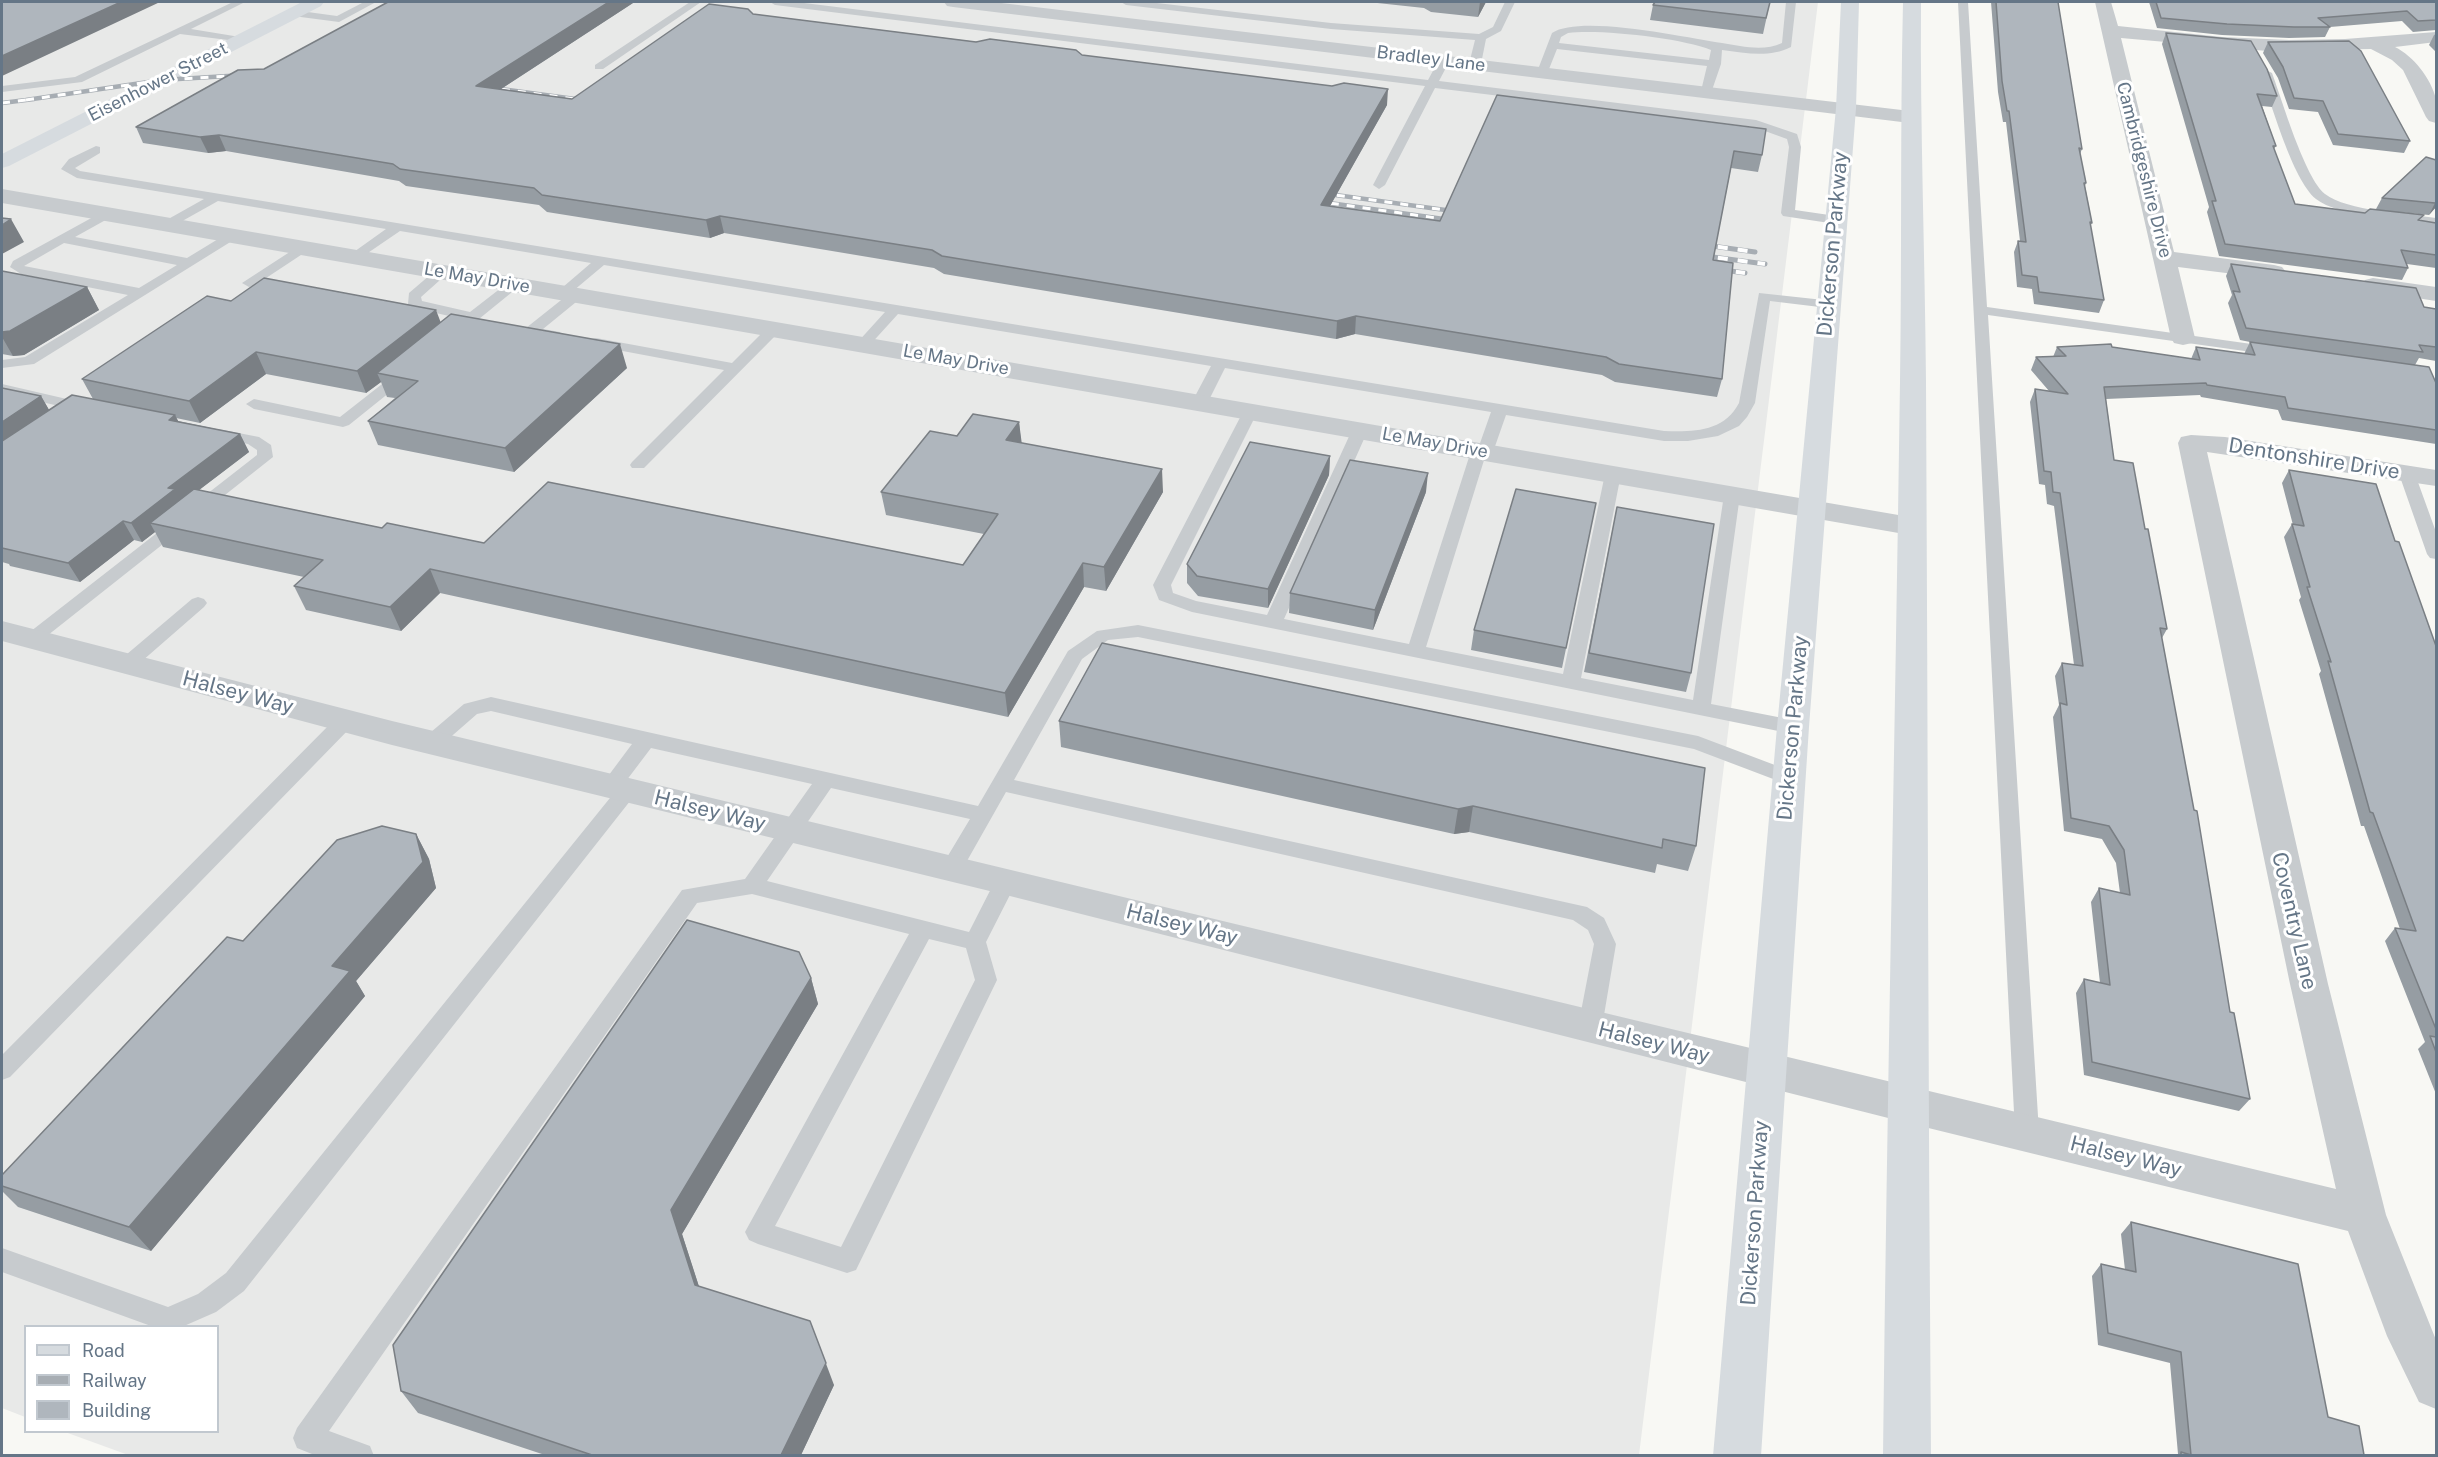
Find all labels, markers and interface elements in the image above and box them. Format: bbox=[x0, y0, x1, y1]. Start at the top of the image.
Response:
street label: Eisenhower Street bbox=[85, 38, 231, 126]
street label: Bradley Lane bbox=[1375, 42, 1487, 76]
street label: Cambridgeshire Drive bbox=[2112, 80, 2176, 260]
street label: Dickerson Parkway bbox=[1812, 150, 1854, 338]
street label: Le May Drive bbox=[422, 258, 532, 298]
street label: Le May Drive bbox=[901, 340, 1011, 380]
street label: Le May Drive bbox=[1380, 423, 1490, 463]
street label: Dentonshire Drive bbox=[2226, 433, 2402, 485]
street label: Dickerson Parkway bbox=[1772, 634, 1814, 822]
street label: Halsey Way bbox=[180, 666, 296, 720]
street label: Halsey Way bbox=[652, 785, 768, 837]
street label: Coventry Lane bbox=[2266, 850, 2322, 992]
street label: Halsey Way bbox=[1124, 899, 1240, 951]
street label: Halsey Way bbox=[1596, 1017, 1712, 1069]
street label: Dickerson Parkway bbox=[1736, 1119, 1774, 1307]
street label: Halsey Way bbox=[2068, 1131, 2184, 1183]
legend bbox=[24, 1325, 219, 1433]
text: Road bbox=[82, 1340, 125, 1361]
text: Railway bbox=[82, 1370, 147, 1391]
text: Building bbox=[82, 1400, 151, 1421]

